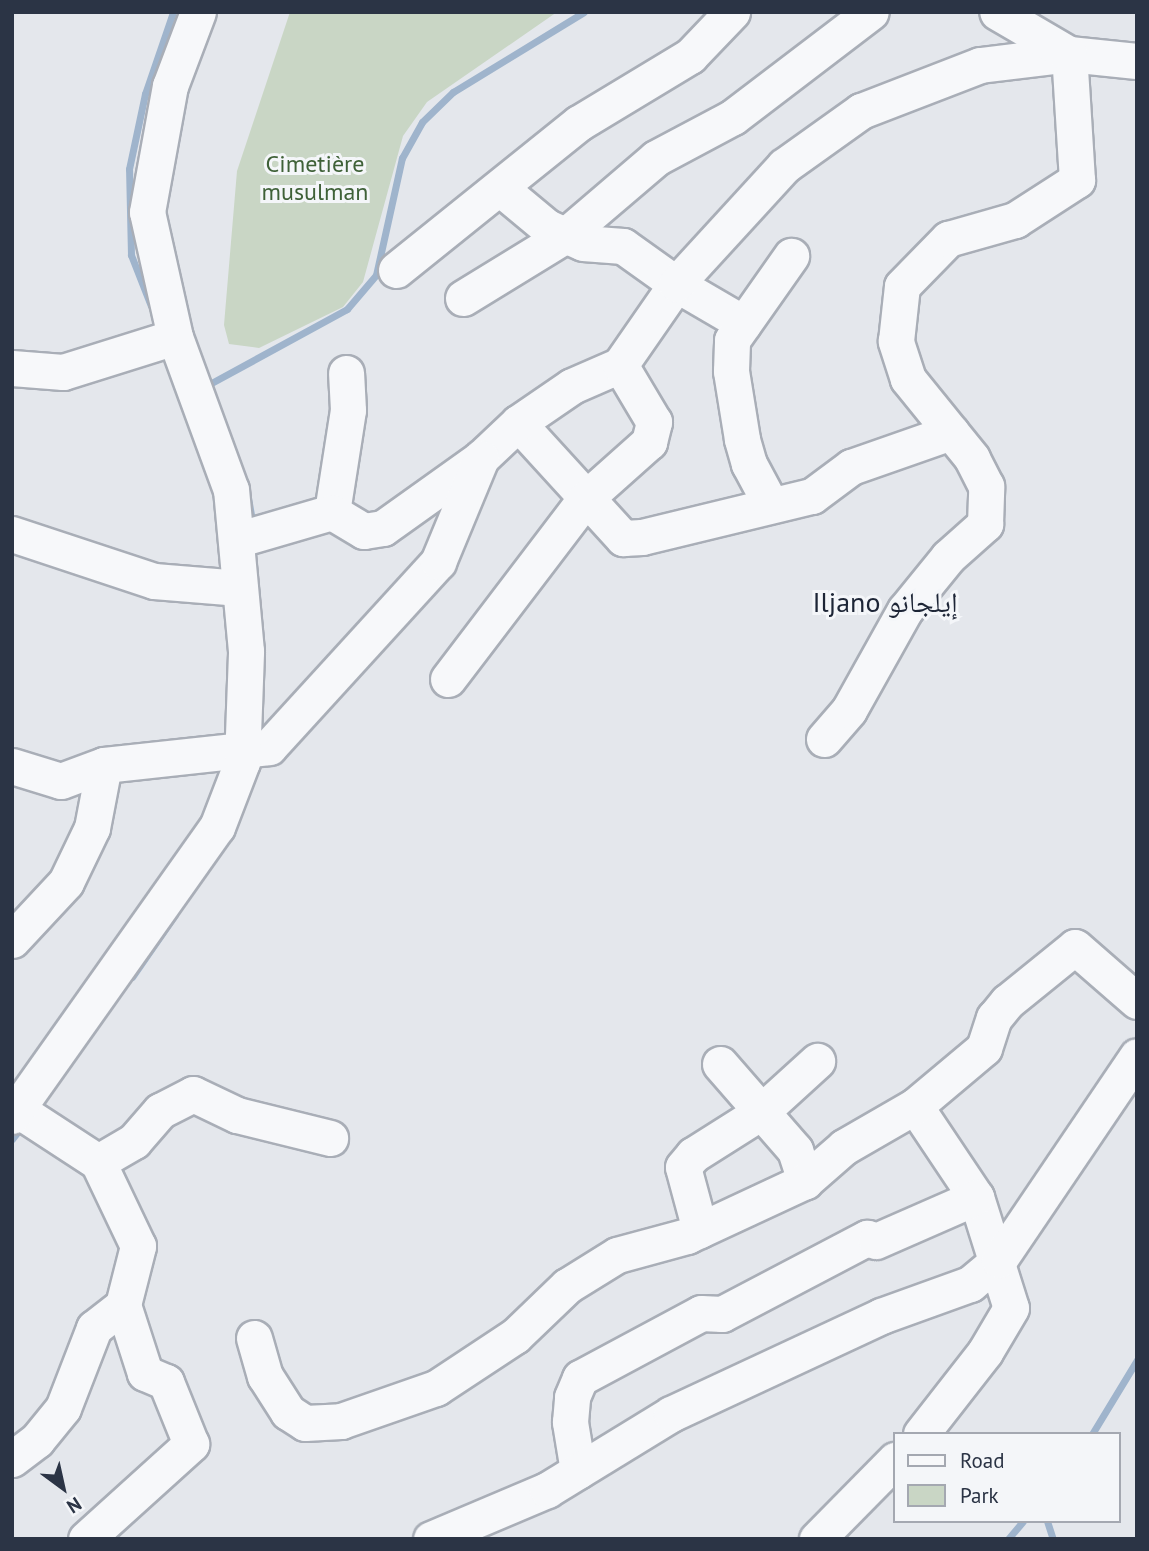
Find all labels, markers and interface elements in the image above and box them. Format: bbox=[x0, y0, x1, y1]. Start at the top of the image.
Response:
park label: Cimetière musulman bbox=[262, 150, 368, 206]
district label: Iljano إيلجانو bbox=[812, 585, 958, 619]
legend bbox=[894, 1432, 1121, 1523]
text: Road bbox=[960, 1447, 1004, 1474]
north arrow bbox=[28, 1453, 98, 1523]
text: Park bbox=[960, 1482, 999, 1509]
text: N bbox=[63, 1492, 86, 1519]

